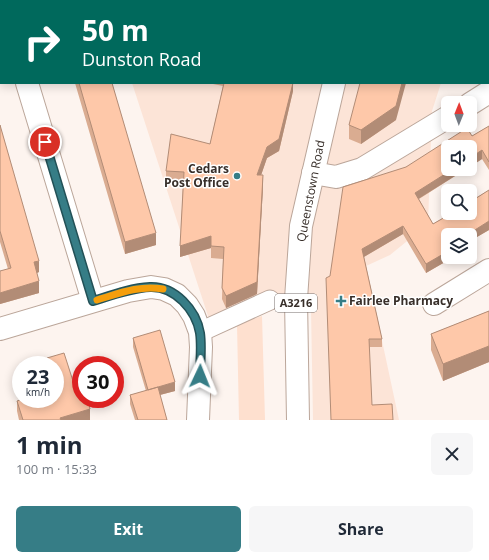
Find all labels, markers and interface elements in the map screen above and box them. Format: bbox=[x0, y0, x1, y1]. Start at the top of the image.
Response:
text: 50 m bbox=[82, 11, 149, 49]
icon: right bbox=[16, 16, 68, 68]
text: Dunston Road bbox=[82, 47, 202, 71]
north arrow bbox=[441, 96, 477, 132]
map controls bbox=[441, 96, 477, 264]
pin bbox=[28, 125, 62, 159]
icon: arrive bbox=[34, 131, 56, 153]
street label: Queenstown Road bbox=[292, 139, 329, 243]
button: sound bbox=[441, 140, 477, 176]
place label: Cedars Post Office bbox=[164, 160, 229, 191]
marker: Cedars Post Office bbox=[232, 171, 242, 181]
button: search bbox=[441, 184, 477, 220]
button: layers bbox=[441, 228, 477, 264]
place label: Fairlee Pharmacy bbox=[349, 292, 453, 309]
road number: A3216 bbox=[275, 294, 317, 312]
marker: Fairlee Pharmacy bbox=[336, 296, 346, 306]
position arrow bbox=[179, 355, 221, 397]
speed limit sign: 30 bbox=[72, 356, 124, 408]
text: 23 bbox=[27, 363, 49, 390]
text: km/h bbox=[26, 385, 50, 399]
text: 1 min bbox=[16, 428, 83, 461]
button: close bbox=[431, 433, 473, 475]
text: 100 m · 15:33 bbox=[16, 460, 97, 478]
button: Exit bbox=[16, 506, 241, 552]
button: Share bbox=[249, 506, 473, 552]

